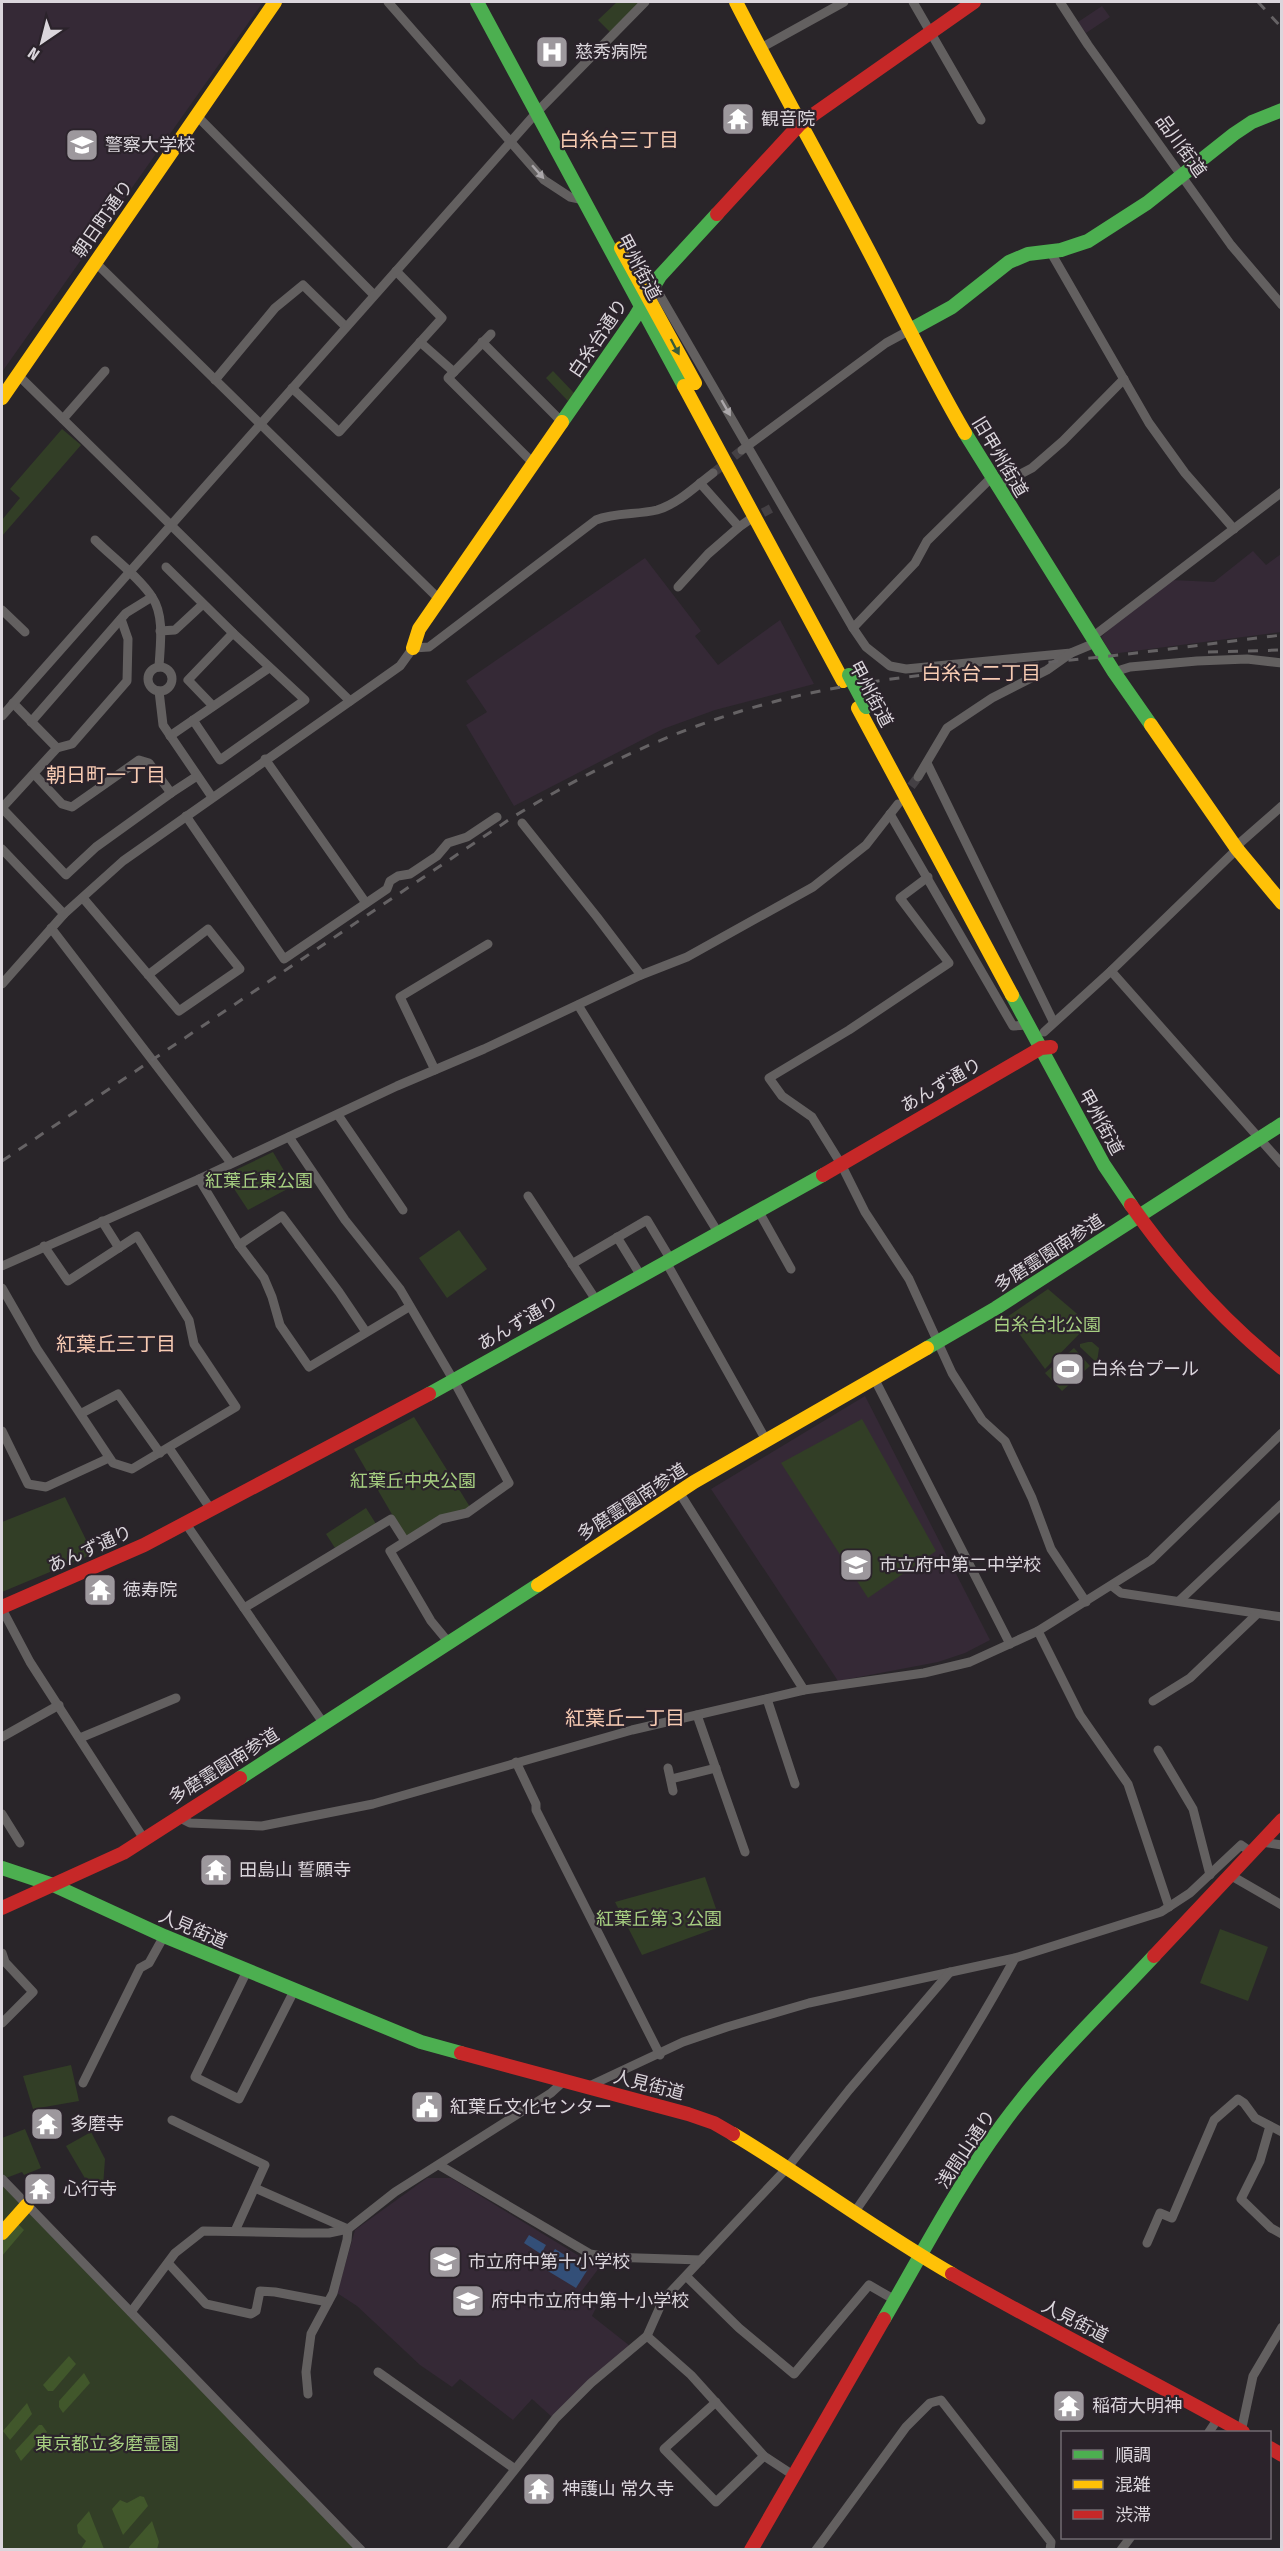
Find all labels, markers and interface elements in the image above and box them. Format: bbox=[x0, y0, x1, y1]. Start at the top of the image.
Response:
north arrow bbox=[12, 12, 72, 72]
hospital icon: 慈秀病院 bbox=[534, 34, 570, 70]
place label: 慈秀病院 bbox=[575, 41, 647, 63]
text: N bbox=[24, 43, 43, 64]
temple icon: 観音院 bbox=[720, 101, 756, 137]
place label: 観音院 bbox=[761, 108, 815, 130]
street label: 品川街道 bbox=[1151, 110, 1211, 182]
school or university icon: 警察大学校 bbox=[64, 127, 100, 163]
district label: 白糸台三丁目 bbox=[559, 128, 679, 152]
place label: 警察大学校 bbox=[105, 134, 195, 156]
one-way arrow bbox=[531, 164, 544, 179]
street label: 朝日町通り bbox=[68, 176, 138, 262]
street label: 甲州街道 bbox=[612, 230, 666, 304]
street label: 白糸台通り bbox=[564, 295, 632, 381]
one-way arrow bbox=[670, 338, 680, 356]
one-way arrow bbox=[721, 400, 732, 416]
street label: 旧甲州街道 bbox=[967, 413, 1033, 501]
street label: 甲州街道 bbox=[844, 657, 898, 731]
district label: 白糸台二丁目 bbox=[921, 661, 1041, 685]
district label: 朝日町一丁目 bbox=[46, 763, 166, 787]
street label: あんず通り bbox=[897, 1053, 985, 1117]
street label: 甲州街道 bbox=[1074, 1085, 1128, 1159]
park label: 紅葉丘東公園 bbox=[205, 1170, 313, 1192]
street label: 多磨霊園南参道 bbox=[990, 1209, 1108, 1297]
street label: あんず通り bbox=[474, 1291, 562, 1355]
park label: 白糸台北公園 bbox=[993, 1314, 1101, 1336]
district label: 紅葉丘三丁目 bbox=[56, 1332, 176, 1356]
sports icon: 白糸台プール bbox=[1050, 1351, 1086, 1387]
place label: 白糸台プール bbox=[1091, 1358, 1199, 1380]
street label: 多磨霊園南参道 bbox=[573, 1458, 691, 1546]
park label: 紅葉丘中央公園 bbox=[350, 1470, 476, 1492]
street label: あんず通り bbox=[44, 1521, 136, 1577]
school or university icon: 市立府中第二中学校 bbox=[838, 1547, 874, 1583]
place label: 市立府中第二中学校 bbox=[879, 1554, 1041, 1576]
temple icon: 徳寿院 bbox=[82, 1572, 118, 1608]
place label: 徳寿院 bbox=[123, 1579, 177, 1601]
district label: 紅葉丘一丁目 bbox=[565, 1706, 685, 1730]
street label: 多磨霊園南参道 bbox=[165, 1723, 283, 1809]
temple icon: 田島山 誓願寺 bbox=[198, 1852, 234, 1888]
place label: 田島山 誓願寺 bbox=[239, 1859, 351, 1881]
street label: 人見街道 bbox=[156, 1905, 230, 1953]
park label: 紅葉丘第３公園 bbox=[596, 1908, 722, 1930]
street label: 人見街道 bbox=[611, 2066, 687, 2104]
public building icon: 紅葉丘文化センター bbox=[409, 2089, 445, 2125]
place label: 紅葉丘文化センター bbox=[450, 2096, 612, 2118]
temple icon: 多磨寺 bbox=[29, 2106, 65, 2142]
street label: 浅間山通り bbox=[932, 2106, 1000, 2192]
place label: 多磨寺 bbox=[70, 2113, 124, 2135]
temple icon: 心行寺 bbox=[22, 2171, 58, 2207]
place label: 心行寺 bbox=[63, 2178, 117, 2200]
school or university icon: 市立府中第十小学校 bbox=[427, 2244, 463, 2280]
place label: 市立府中第十小学校 bbox=[468, 2251, 630, 2273]
school or university icon: 府中市立府中第十小学校 bbox=[450, 2283, 486, 2319]
place label: 府中市立府中第十小学校 bbox=[491, 2290, 689, 2312]
street label: 人見街道 bbox=[1038, 2295, 1112, 2347]
temple icon: 稲荷大明神 bbox=[1051, 2388, 1087, 2424]
place label: 稲荷大明神 bbox=[1092, 2395, 1182, 2417]
legend bbox=[1061, 2431, 1271, 2539]
park label: 東京都立多磨霊園 bbox=[35, 2433, 179, 2455]
text: 順調 bbox=[1115, 2444, 1151, 2466]
temple icon: 神護山 常久寺 bbox=[521, 2471, 557, 2507]
text: 混雑 bbox=[1115, 2474, 1151, 2496]
place label: 神護山 常久寺 bbox=[562, 2478, 674, 2500]
text: 渋滞 bbox=[1115, 2504, 1151, 2526]

